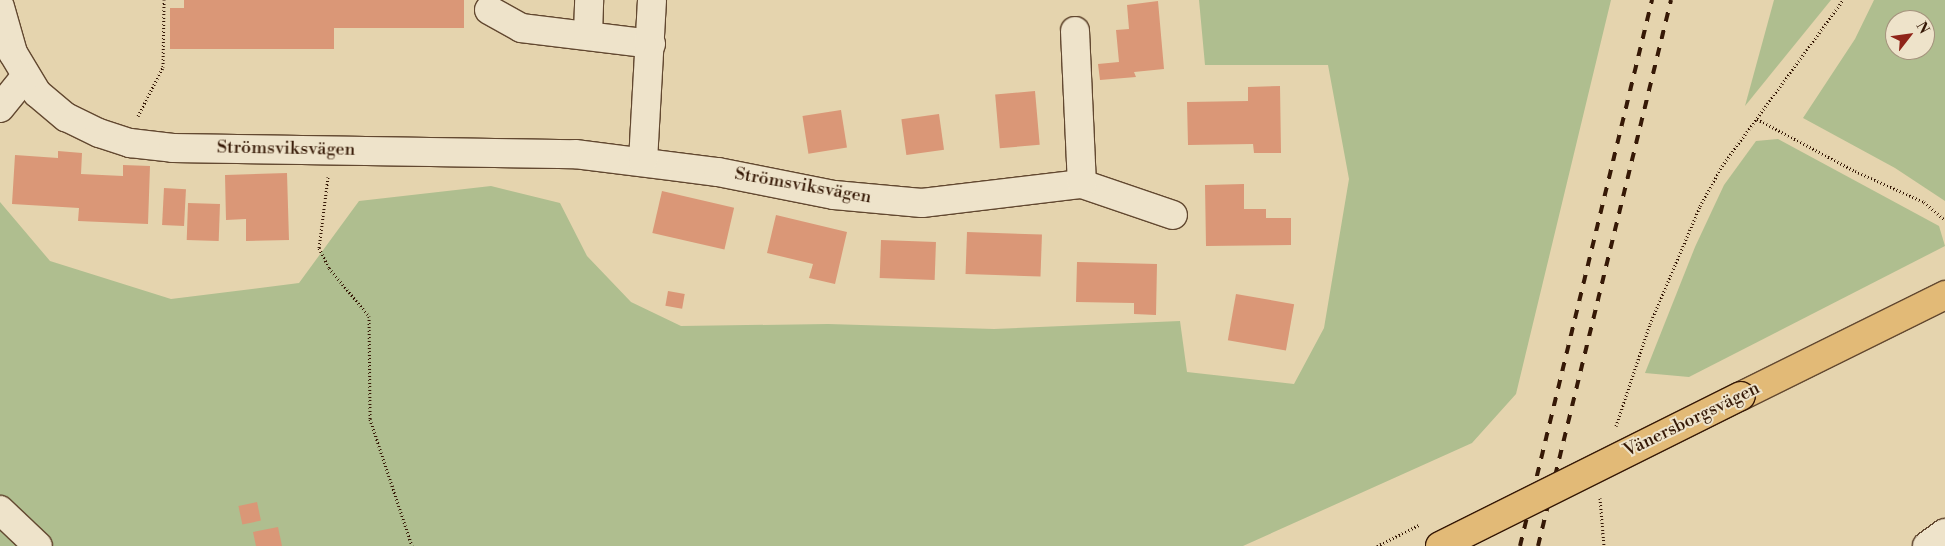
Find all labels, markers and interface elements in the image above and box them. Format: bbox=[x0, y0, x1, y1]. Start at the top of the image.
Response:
north arrow bbox=[1885, 10, 1935, 60]
text: N bbox=[1912, 19, 1933, 37]
street label: Strömsviksvägen bbox=[217, 137, 355, 161]
street label: Strömsviksvägen bbox=[733, 163, 873, 209]
street label: Vänersborgsvägen bbox=[1621, 378, 1763, 462]

